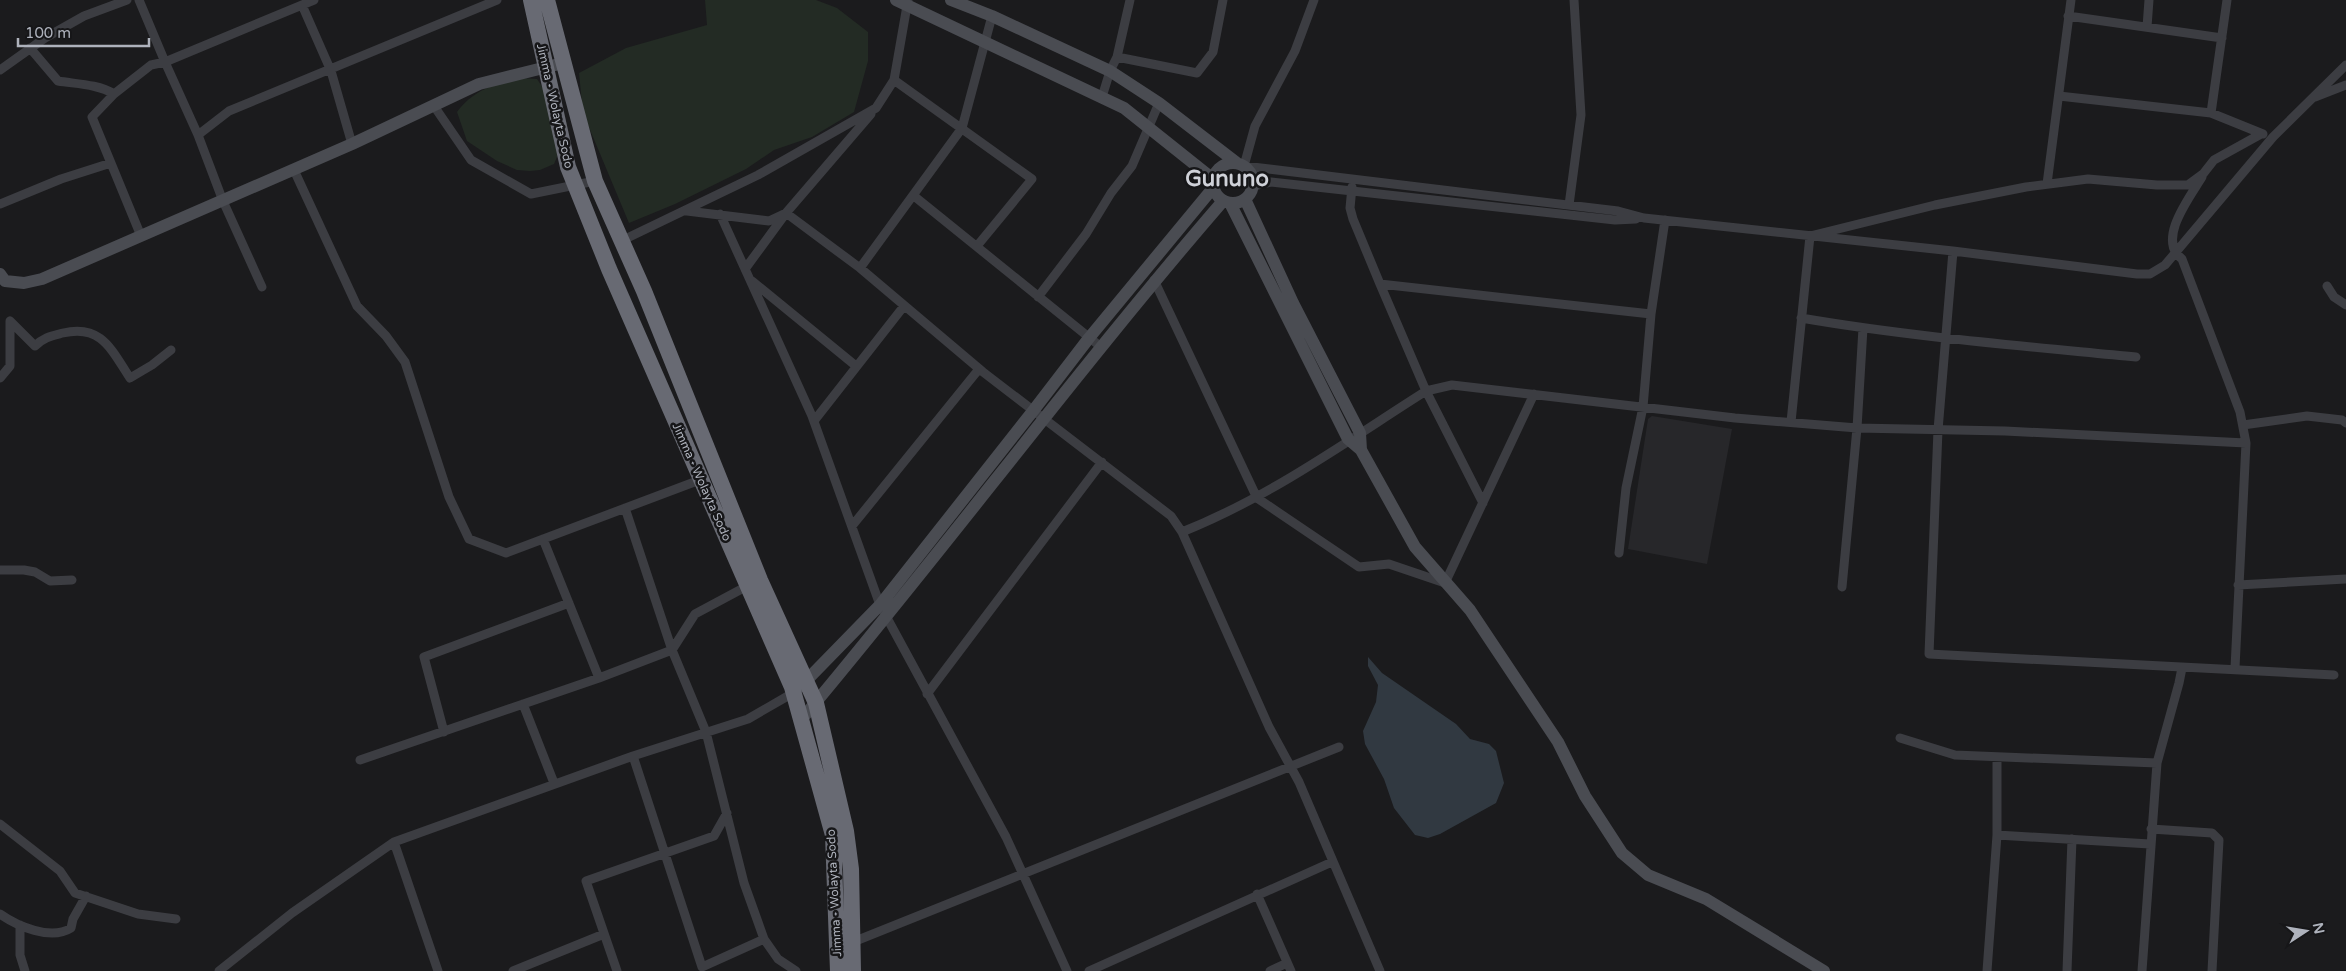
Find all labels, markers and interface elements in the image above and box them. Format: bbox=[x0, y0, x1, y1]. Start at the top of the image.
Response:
scale bar bbox=[18, 15, 149, 47]
text: 100 m bbox=[25, 24, 71, 42]
street label: Jimma - Wolayta Sodo bbox=[534, 42, 576, 170]
district label: Gununo bbox=[1185, 166, 1269, 192]
street label: Jimma - Wolayta Sodo bbox=[670, 421, 734, 543]
street label: Jimma - Wolayta Sodo bbox=[824, 829, 844, 957]
north arrow bbox=[2281, 906, 2331, 956]
text: N bbox=[2309, 921, 2328, 936]

